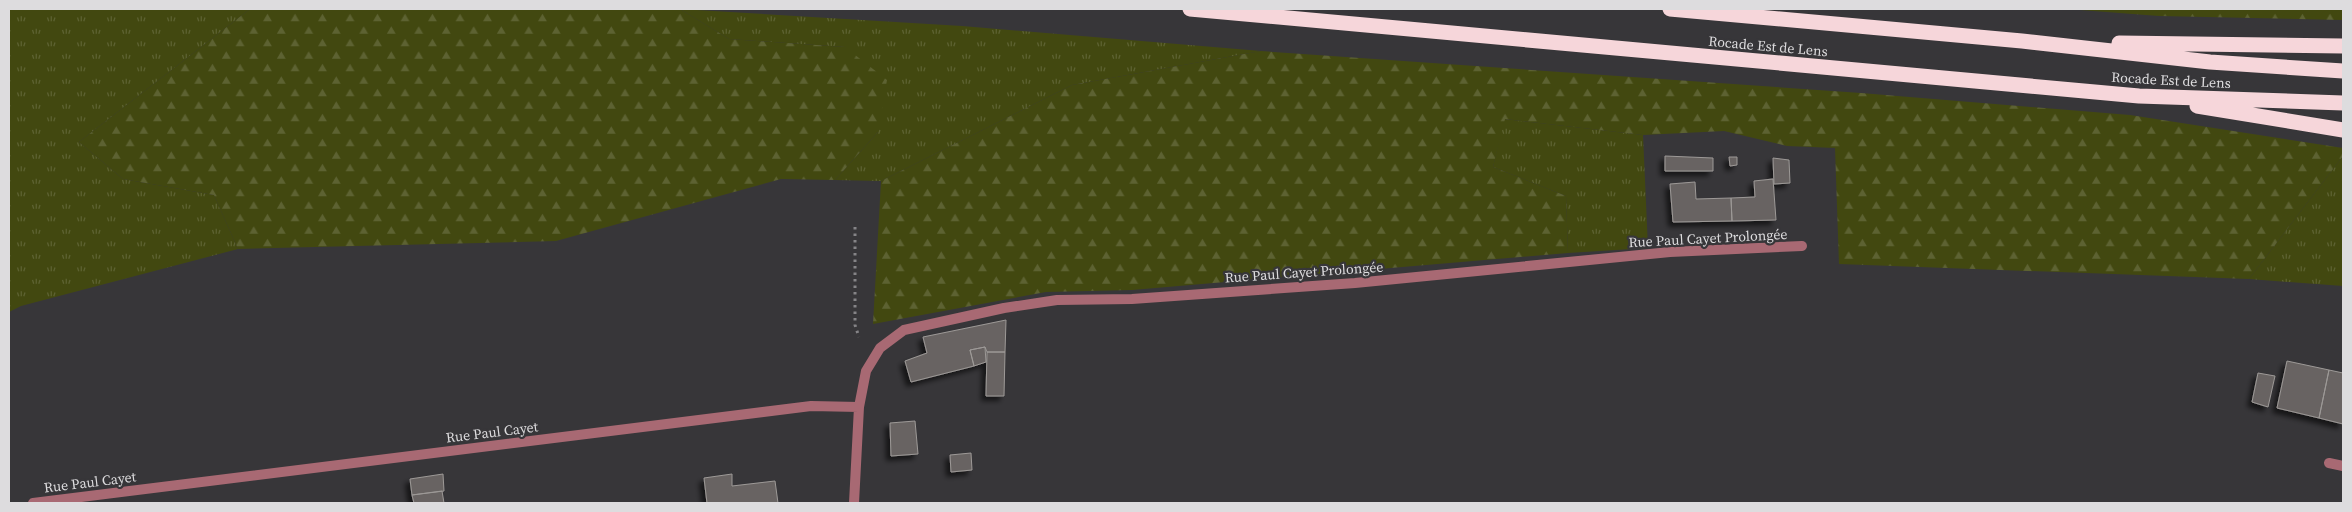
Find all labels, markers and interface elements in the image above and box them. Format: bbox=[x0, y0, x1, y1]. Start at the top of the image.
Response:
street label: Rocade Est de Lens bbox=[1708, 31, 1828, 61]
street label: Rocade Est de Lens bbox=[2111, 67, 2231, 93]
street label: Rue Paul Cayet Prolongée bbox=[1628, 224, 1788, 252]
street label: Rue Paul Cayet Prolongée bbox=[1224, 256, 1384, 288]
street label: Rue Paul Cayet bbox=[445, 416, 540, 448]
street label: Rue Paul Cayet bbox=[43, 466, 138, 498]

